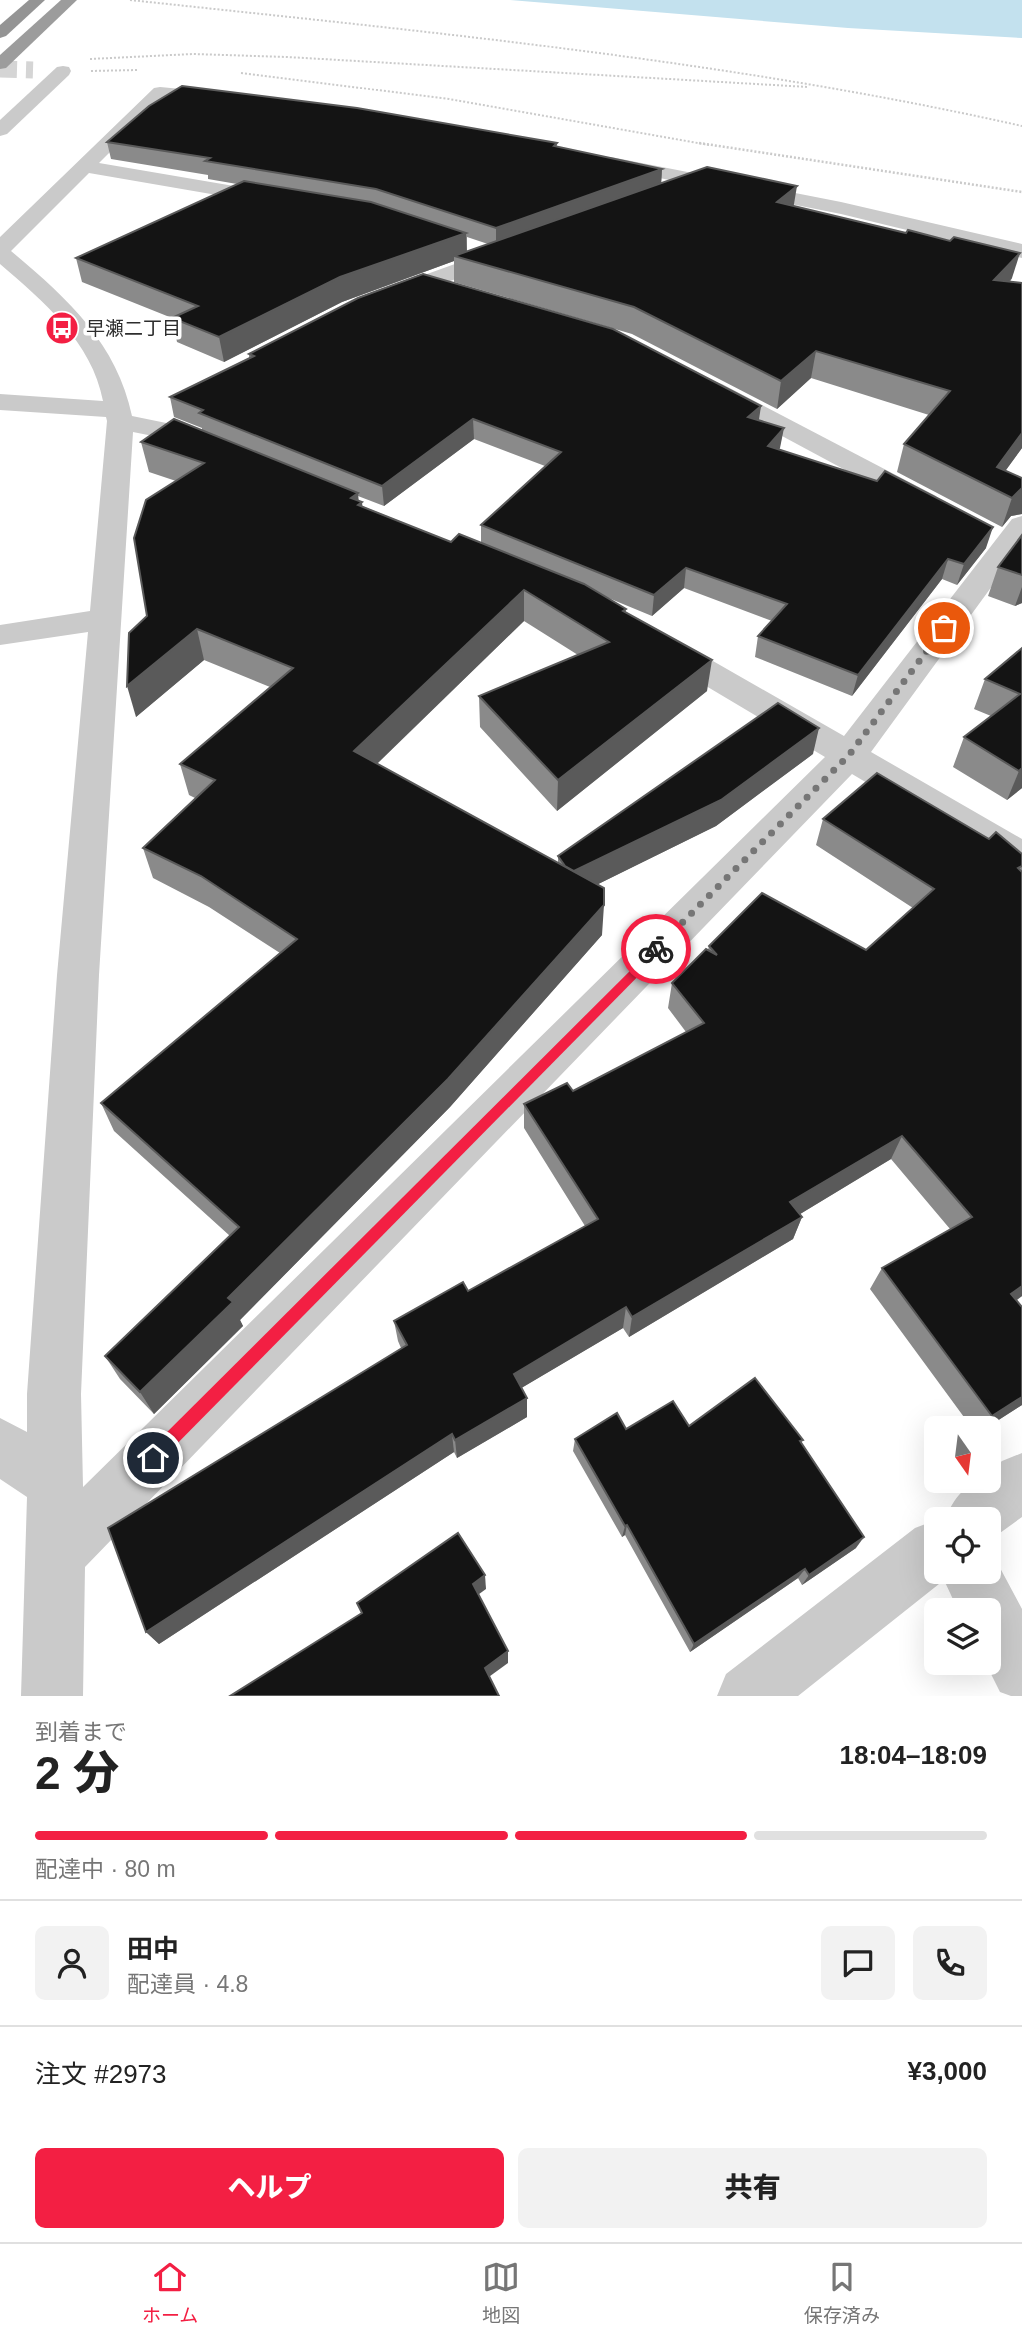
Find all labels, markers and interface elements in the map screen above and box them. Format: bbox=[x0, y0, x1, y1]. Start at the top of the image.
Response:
bus stop icon: 早瀬二丁目 bbox=[43, 309, 81, 347]
place label: 早瀬二丁目 bbox=[86, 318, 181, 339]
pin bbox=[914, 598, 974, 658]
icon: bag bbox=[925, 609, 963, 647]
courier bbox=[621, 914, 691, 984]
icon: bike bbox=[637, 930, 675, 968]
north arrow bbox=[924, 1416, 1001, 1493]
map controls bbox=[924, 1416, 1001, 1675]
pin bbox=[123, 1428, 183, 1488]
icon: home bbox=[134, 1439, 172, 1477]
button: locate bbox=[924, 1507, 1001, 1584]
button: layers bbox=[924, 1598, 1001, 1675]
text: 到着まで bbox=[35, 1719, 127, 1745]
text: 18:04–18:09 bbox=[840, 1740, 987, 1770]
text: 2 分 bbox=[35, 1747, 119, 1799]
text: 配達中 · 80 m bbox=[35, 1856, 176, 1882]
button: person bbox=[35, 1926, 109, 2000]
button: chat bbox=[821, 1926, 895, 2000]
button: phone bbox=[913, 1926, 987, 2000]
text: 田中 bbox=[127, 1934, 179, 1964]
text: 配達員 · 4.8 bbox=[127, 1971, 248, 1997]
text: ¥3,000 bbox=[907, 2056, 987, 2086]
text: 注文 #2973 bbox=[35, 2059, 167, 2089]
button: ヘルプ bbox=[35, 2148, 504, 2228]
button: 共有 bbox=[518, 2148, 987, 2228]
tab: ホーム bbox=[142, 2258, 198, 2327]
tab: 地図 bbox=[482, 2258, 520, 2327]
tab: 保存済み bbox=[804, 2258, 880, 2327]

